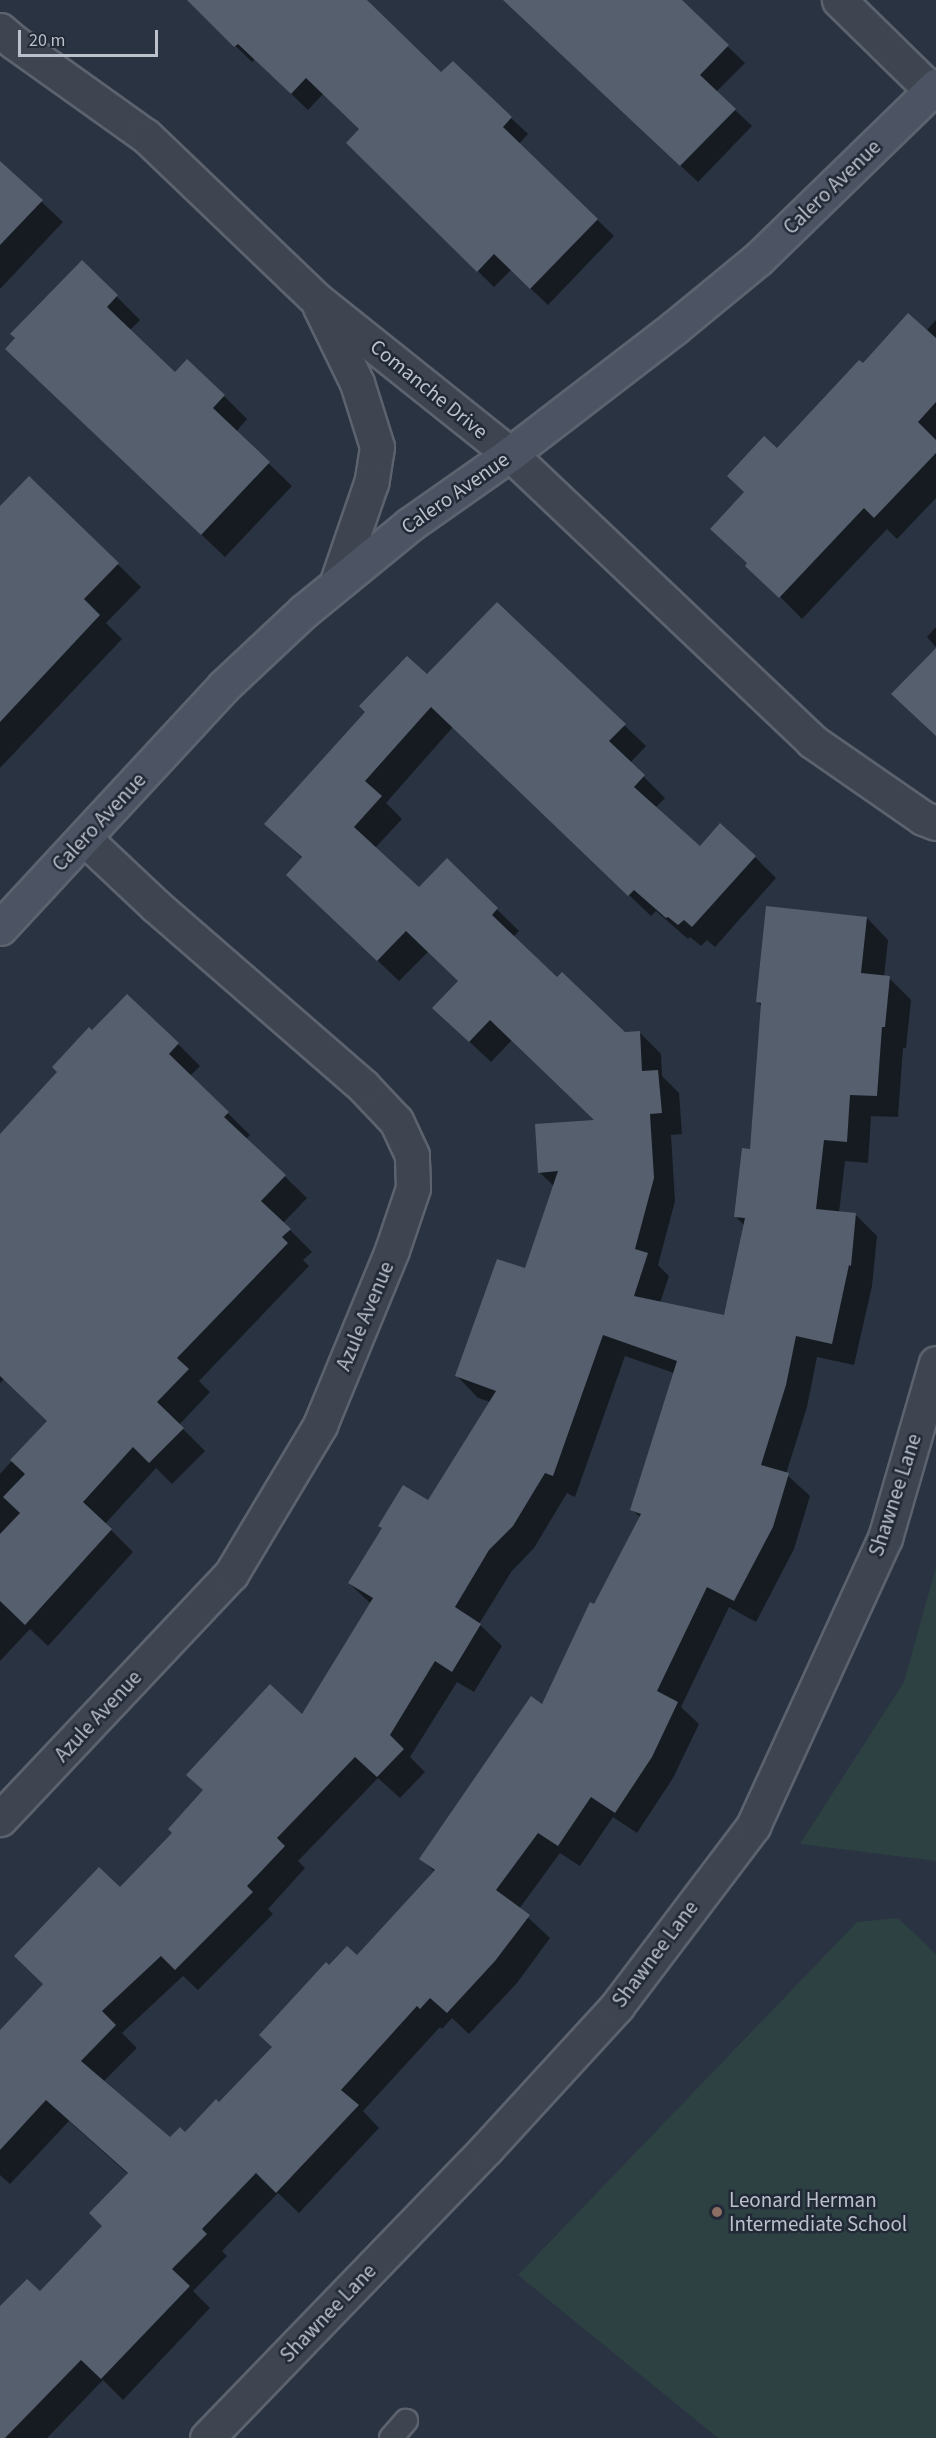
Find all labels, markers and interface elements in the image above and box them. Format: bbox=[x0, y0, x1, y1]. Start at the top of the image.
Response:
scale bar bbox=[21, 18, 160, 56]
text: 20 m bbox=[29, 28, 65, 53]
street label: Calero Avenue bbox=[778, 134, 886, 240]
street label: Comanche Drive bbox=[365, 334, 493, 444]
street label: Calero Avenue bbox=[396, 447, 514, 539]
street label: Calero Avenue bbox=[47, 767, 151, 877]
street label: Azule Avenue bbox=[331, 1258, 399, 1374]
street label: Shawnee Lane bbox=[863, 1430, 927, 1560]
street label: Azule Avenue bbox=[49, 1665, 147, 1767]
street label: Shawnee Lane bbox=[607, 1895, 703, 2013]
place label: Leonard Herman Intermediate School bbox=[729, 2187, 907, 2237]
marker: Leonard Herman Intermediate School bbox=[710, 2205, 724, 2219]
street label: Shawnee Lane bbox=[275, 2258, 381, 2368]

